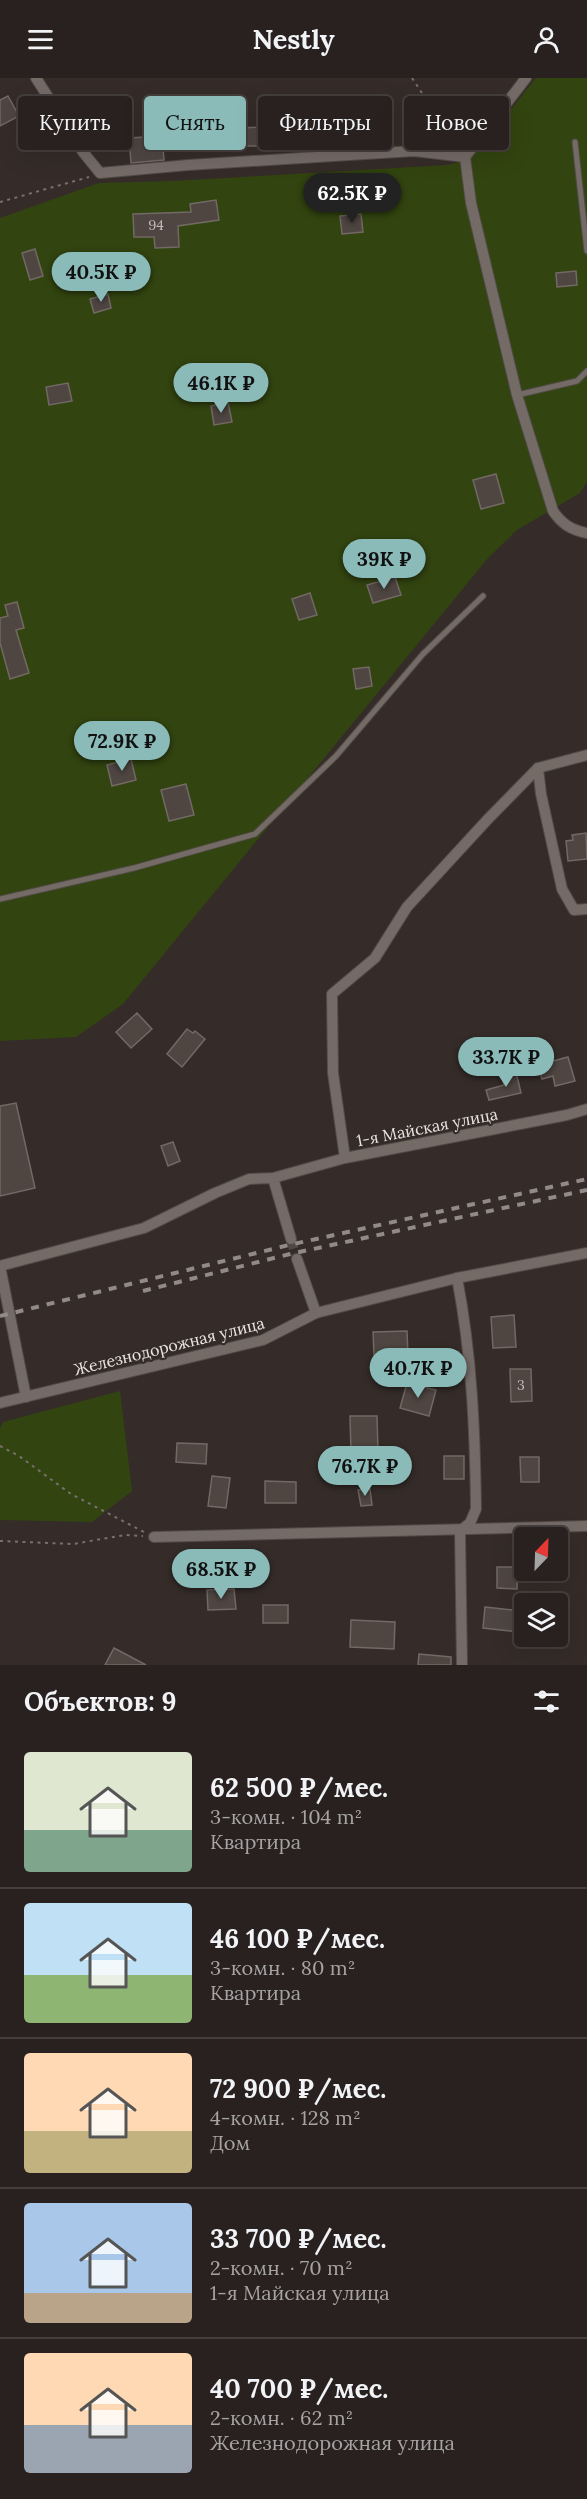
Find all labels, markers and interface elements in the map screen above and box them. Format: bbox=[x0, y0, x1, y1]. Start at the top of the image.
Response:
text: Nestly bbox=[252, 22, 335, 56]
icon: menu bbox=[24, 23, 57, 56]
icon: person bbox=[530, 23, 563, 56]
chip: Купить bbox=[18, 96, 132, 150]
chip: Снять bbox=[144, 96, 246, 150]
chip: Фильтры bbox=[258, 96, 392, 150]
chip: Новое bbox=[404, 96, 509, 150]
pin: 62.5K ₽ bbox=[297, 173, 407, 224]
text: 62.5K ₽ bbox=[317, 180, 387, 205]
house number: 94 bbox=[148, 216, 164, 234]
pin: 40.5K ₽ bbox=[46, 252, 156, 303]
text: 40.5K ₽ bbox=[66, 259, 136, 284]
pin: 46.1K ₽ bbox=[166, 363, 276, 414]
text: 46.1K ₽ bbox=[187, 370, 255, 395]
pin: 39K ₽ bbox=[342, 539, 426, 590]
text: 39K ₽ bbox=[357, 546, 411, 571]
pin: 72.9K ₽ bbox=[67, 721, 177, 772]
text: 72.9K ₽ bbox=[88, 728, 156, 753]
pin: 33.7K ₽ bbox=[451, 1037, 561, 1088]
text: 33.7K ₽ bbox=[472, 1044, 540, 1069]
street label: 1-я Майская улица bbox=[355, 1103, 499, 1151]
street label: Железнодорожная улица bbox=[72, 1313, 266, 1379]
pin: 40.7K ₽ bbox=[363, 1348, 473, 1399]
text: 40.7K ₽ bbox=[384, 1355, 452, 1380]
house number: 3 bbox=[517, 1376, 525, 1394]
pin: 76.7K ₽ bbox=[310, 1446, 420, 1497]
text: 76.7K ₽ bbox=[332, 1453, 398, 1478]
north arrow bbox=[514, 1527, 568, 1581]
map controls bbox=[514, 1527, 568, 1647]
pin: 68.5K ₽ bbox=[166, 1549, 276, 1600]
text: 68.5K ₽ bbox=[186, 1556, 256, 1581]
button: layers bbox=[514, 1593, 568, 1647]
text: Объектов: 9 bbox=[24, 1685, 177, 1718]
icon: filters bbox=[530, 1685, 563, 1718]
text: 62 500 ₽/мес. bbox=[210, 1771, 388, 1804]
icon: home bbox=[72, 1776, 144, 1848]
text: 3-комн. · 104 m² bbox=[210, 1804, 362, 1829]
text: Квартира bbox=[210, 1829, 301, 1854]
text: 46 100 ₽/мес. bbox=[210, 1922, 385, 1955]
icon: home bbox=[72, 1927, 144, 1999]
text: 3-комн. · 80 m² bbox=[210, 1955, 355, 1980]
text: Квартира bbox=[210, 1980, 301, 2005]
text: 72 900 ₽/мес. bbox=[210, 2072, 386, 2105]
icon: home bbox=[72, 2077, 144, 2149]
text: 4-комн. · 128 m² bbox=[210, 2105, 361, 2130]
text: Дом bbox=[210, 2130, 250, 2155]
text: 33 700 ₽/мес. bbox=[210, 2222, 387, 2255]
icon: home bbox=[72, 2227, 144, 2299]
text: 2-комн. · 70 m² bbox=[210, 2255, 353, 2280]
text: 1-я Майская улица bbox=[210, 2280, 390, 2305]
text: 40 700 ₽/мес. bbox=[210, 2372, 388, 2405]
icon: home bbox=[72, 2377, 144, 2449]
text: 2-комн. · 62 m² bbox=[210, 2405, 353, 2430]
text: Железнодорожная улица bbox=[210, 2430, 455, 2455]

